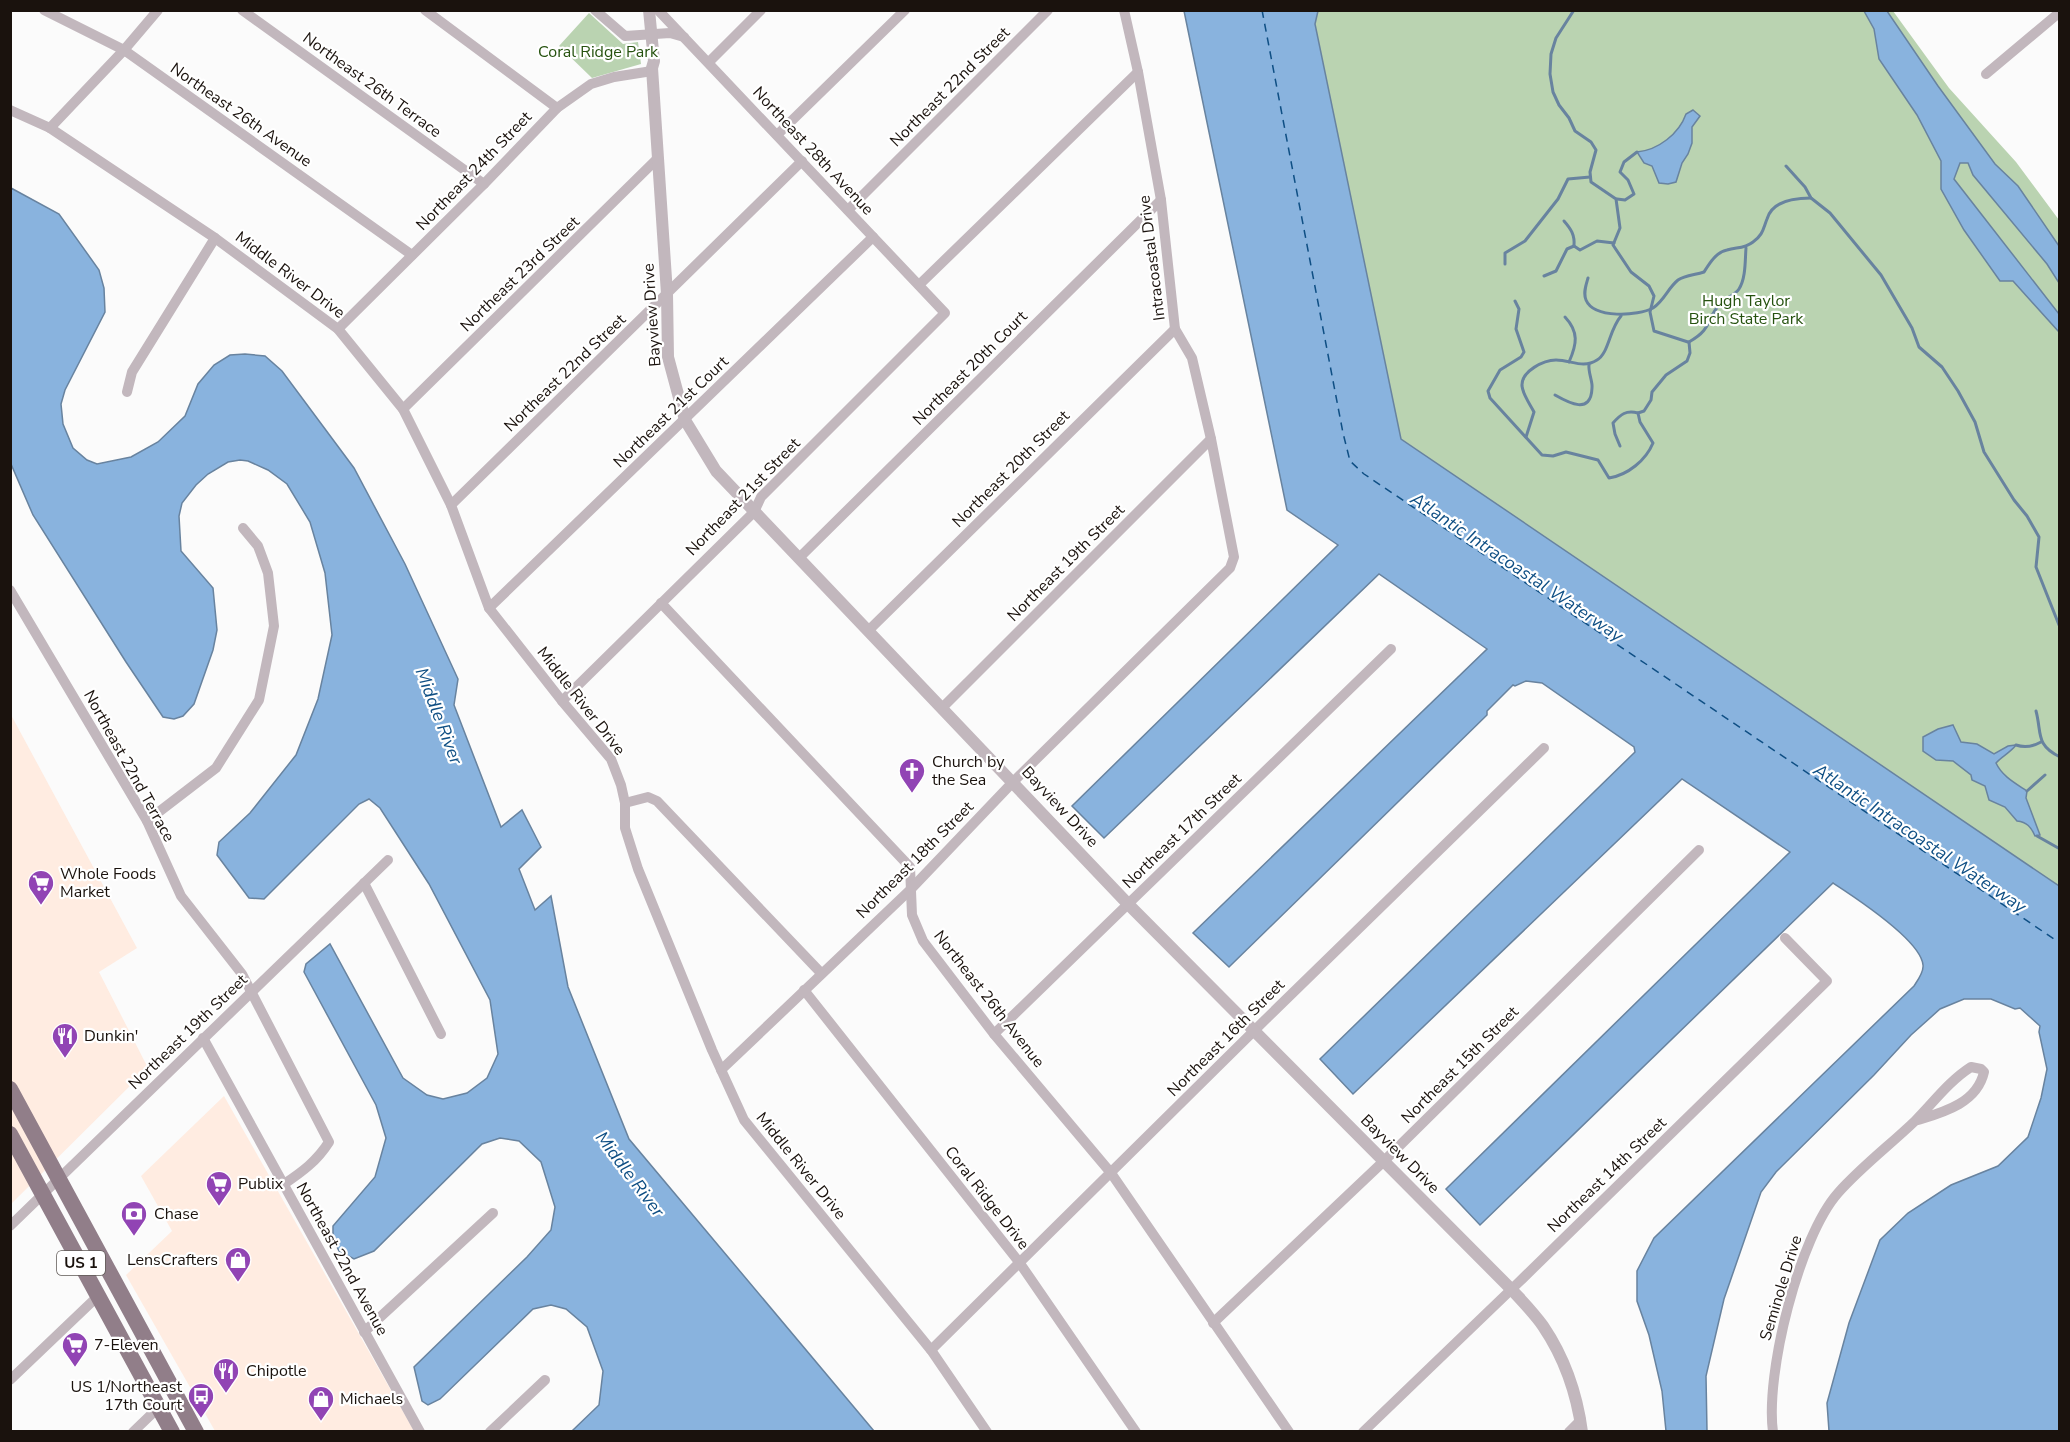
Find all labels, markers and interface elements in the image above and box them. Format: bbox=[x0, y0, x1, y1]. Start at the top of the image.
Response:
street label: Northeast 22nd Street bbox=[885, 22, 1015, 152]
street label: Northeast 26th Terrace bbox=[298, 27, 446, 143]
park label: Coral Ridge Park bbox=[538, 41, 659, 63]
street label: Northeast 26th Avenue bbox=[166, 58, 316, 172]
street label: Northeast 28th Avenue bbox=[748, 82, 878, 220]
street label: Northeast 24th Street bbox=[411, 106, 537, 235]
street label: Intracoastal Drive bbox=[1133, 194, 1171, 322]
street label: Northeast 23rd Street bbox=[456, 211, 585, 337]
street label: Middle River Drive bbox=[231, 226, 349, 324]
street label: Bayview Drive bbox=[637, 263, 667, 367]
park label: Hugh Taylor Birch State Park bbox=[1689, 290, 1804, 330]
street label: Northeast 20th Court bbox=[908, 306, 1032, 430]
street label: Northeast 22nd Street bbox=[499, 309, 631, 437]
street label: Northeast 21st Court bbox=[609, 351, 734, 473]
street label: Northeast 20th Street bbox=[948, 405, 1075, 532]
street label: Northeast 21st Street bbox=[681, 433, 805, 561]
water label: Atlantic Intracoastal Waterway bbox=[1405, 486, 1629, 648]
street label: Northeast 19th Street bbox=[1003, 499, 1130, 626]
street label: Middle River Drive bbox=[532, 642, 630, 760]
water label: Middle River bbox=[410, 664, 469, 768]
street label: Northeast 22nd Terrace bbox=[78, 686, 180, 846]
place label: Church by the Sea bbox=[932, 751, 1005, 791]
church icon: Church by the Sea bbox=[897, 756, 927, 794]
water label: Atlantic Intracoastal Waterway bbox=[1808, 757, 2032, 919]
street label: Bayview Drive bbox=[1017, 762, 1103, 852]
street label: Northeast 17th Street bbox=[1118, 768, 1247, 894]
street label: Northeast 18th Street bbox=[852, 796, 979, 923]
place label: Whole Foods Market bbox=[60, 863, 156, 903]
supermarket icon: Whole Foods Market bbox=[26, 868, 56, 906]
street label: Northeast 26th Avenue bbox=[929, 926, 1049, 1072]
street label: Northeast 19th Street bbox=[124, 969, 253, 1095]
street label: Northeast 16th Street bbox=[1163, 974, 1290, 1101]
street label: Northeast 15th Street bbox=[1397, 1001, 1524, 1128]
restaurant icon: Dunkin' bbox=[50, 1021, 80, 1059]
place label: Dunkin' bbox=[84, 1025, 138, 1047]
street label: Middle River Drive bbox=[751, 1108, 851, 1224]
street label: Bayview Drive bbox=[1356, 1110, 1444, 1198]
street label: Northeast 14th Street bbox=[1543, 1112, 1672, 1238]
water label: Middle River bbox=[590, 1126, 670, 1222]
street label: Coral Ridge Drive bbox=[940, 1142, 1034, 1254]
supermarket icon: Publix bbox=[204, 1169, 234, 1207]
place label: Publix bbox=[238, 1173, 284, 1195]
street label: Northeast 22nd Avenue bbox=[291, 1178, 393, 1340]
bank icon: Chase bbox=[119, 1199, 149, 1237]
place label: Chase bbox=[154, 1203, 199, 1225]
street label: Seminole Drive bbox=[1755, 1233, 1807, 1343]
shop icon: LensCrafters bbox=[223, 1245, 253, 1283]
place label: LensCrafters bbox=[127, 1249, 218, 1271]
road number: US 1 bbox=[57, 1251, 105, 1275]
supermarket icon: 7-Eleven bbox=[60, 1330, 90, 1368]
place label: 7-Eleven bbox=[94, 1334, 159, 1356]
restaurant icon: Chipotle bbox=[211, 1356, 241, 1394]
place label: Chipotle bbox=[246, 1360, 306, 1382]
place label: US 1/Northeast 17th Court bbox=[70, 1376, 182, 1416]
bus stop icon: US 1/Northeast 17th Court bbox=[186, 1381, 216, 1419]
shop icon: Michaels bbox=[306, 1384, 336, 1422]
place label: Michaels bbox=[340, 1388, 403, 1410]

